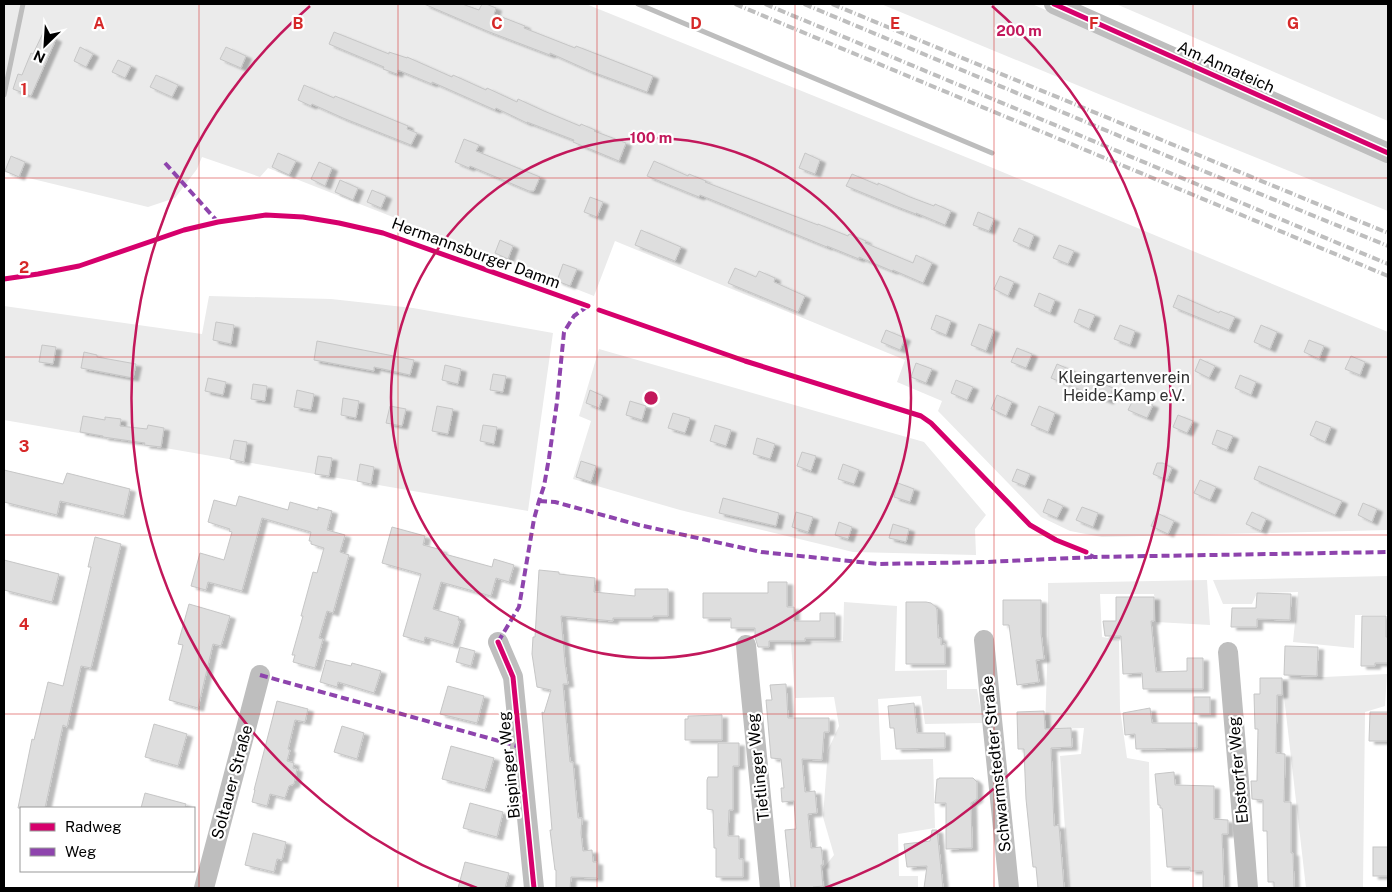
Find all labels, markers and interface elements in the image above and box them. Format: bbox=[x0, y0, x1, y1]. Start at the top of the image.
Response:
text: A bbox=[93, 14, 105, 33]
text: B bbox=[293, 14, 304, 33]
text: C bbox=[491, 14, 503, 33]
text: D bbox=[690, 14, 702, 33]
text: E bbox=[890, 14, 900, 33]
text: F bbox=[1089, 14, 1099, 33]
text: G bbox=[1287, 14, 1299, 33]
north arrow bbox=[20, 20, 70, 70]
text: 200 m bbox=[996, 22, 1042, 39]
street label: Am Annateich bbox=[1175, 37, 1277, 97]
text: N bbox=[31, 47, 48, 66]
text: 1 bbox=[21, 80, 27, 99]
text: 100 m bbox=[630, 129, 672, 146]
street label: Hermannsburger Damm bbox=[389, 214, 563, 292]
text: 2 bbox=[19, 258, 29, 277]
park label: Kleingartenverein Heide-Kamp e.V. bbox=[1058, 368, 1190, 405]
centre of rings bbox=[642, 389, 660, 407]
text: 3 bbox=[19, 437, 29, 456]
text: 4 bbox=[19, 615, 30, 634]
street label: Schwarmstedter Straße bbox=[977, 675, 1015, 853]
street label: Bispinger Weg bbox=[494, 710, 524, 820]
street label: Tietlinger Weg bbox=[743, 712, 773, 822]
street label: Ebstorfer Weg bbox=[1224, 716, 1252, 824]
street label: Soltauer Straße bbox=[208, 723, 256, 841]
legend bbox=[20, 807, 195, 872]
text: Radweg bbox=[65, 818, 122, 835]
text: Weg bbox=[65, 843, 96, 860]

